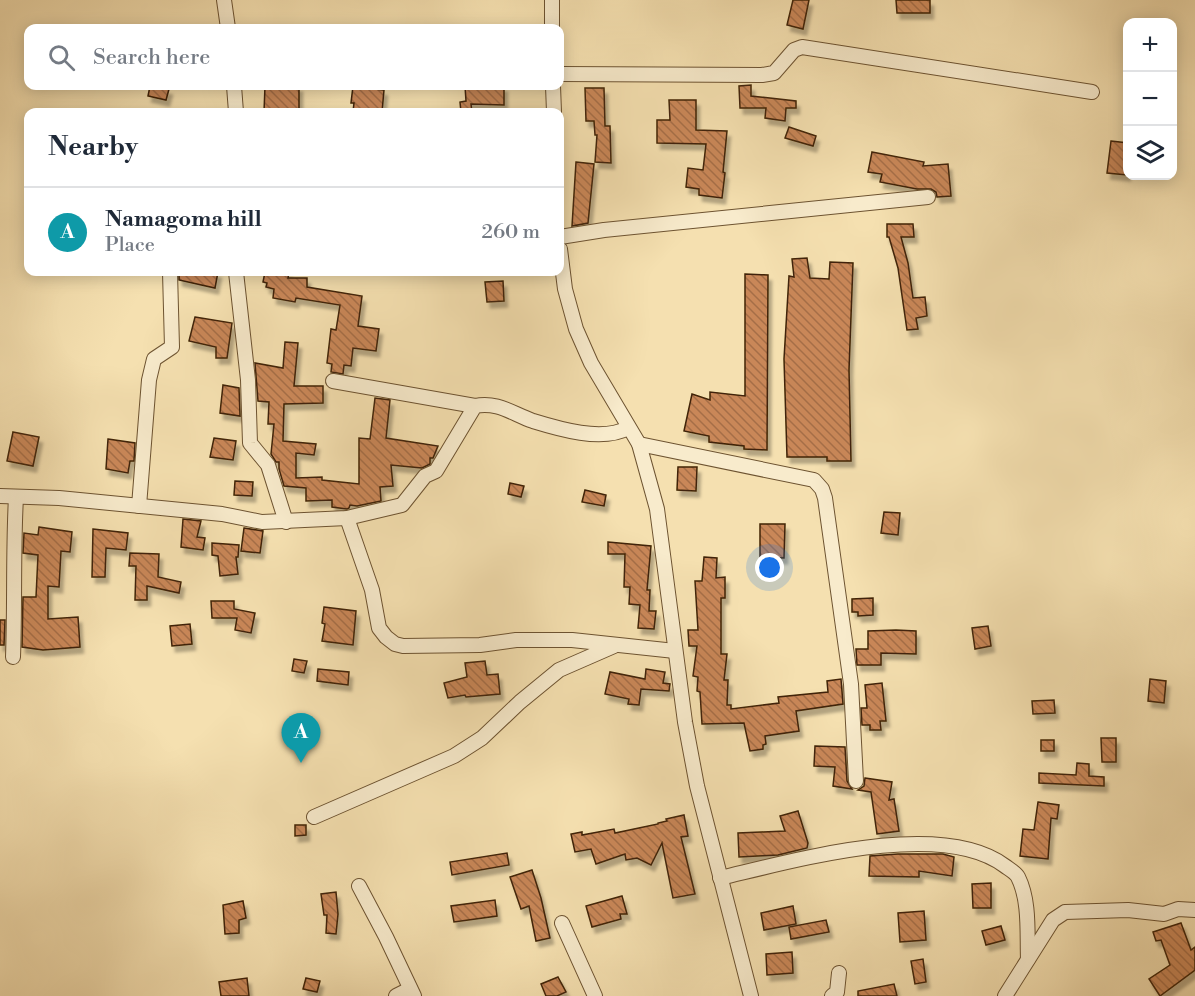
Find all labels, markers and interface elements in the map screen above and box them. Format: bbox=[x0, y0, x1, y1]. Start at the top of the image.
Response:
map controls bbox=[1123, 18, 1177, 180]
button: + bbox=[1123, 18, 1177, 72]
search box bbox=[24, 24, 564, 90]
icon: search bbox=[45, 41, 78, 74]
text: Search here bbox=[93, 44, 210, 71]
button: − bbox=[1123, 72, 1177, 126]
button: layers bbox=[1123, 126, 1177, 180]
text: Nearby bbox=[48, 131, 138, 163]
text: Namagoma hill bbox=[105, 206, 262, 233]
text: A bbox=[60, 220, 75, 245]
text: 260 m bbox=[482, 220, 540, 245]
text: Place bbox=[105, 233, 155, 258]
your location bbox=[755, 553, 784, 582]
pin: A bbox=[282, 714, 320, 763]

